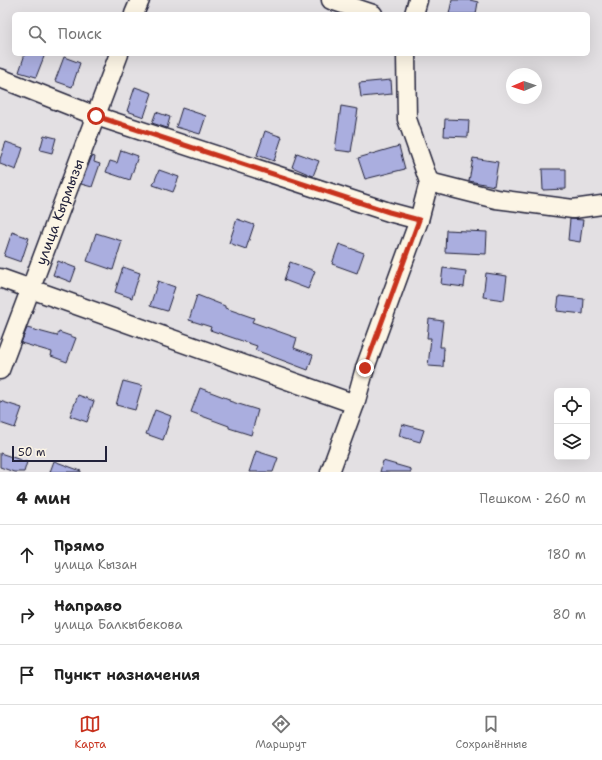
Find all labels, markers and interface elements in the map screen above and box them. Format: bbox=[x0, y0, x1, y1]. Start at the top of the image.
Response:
search box bbox=[12, 12, 590, 56]
icon: search bbox=[26, 23, 48, 45]
text: Поиск bbox=[58, 24, 102, 44]
north arrow bbox=[506, 68, 542, 104]
route start bbox=[87, 107, 105, 125]
street label: улица Кырмызы bbox=[31, 156, 88, 267]
route end bbox=[356, 359, 374, 377]
map controls bbox=[554, 388, 590, 460]
button: locate bbox=[554, 388, 590, 424]
button: layers bbox=[554, 424, 590, 460]
scale bar bbox=[12, 444, 107, 463]
text: 50 m bbox=[18, 445, 46, 460]
text: 4 мин bbox=[16, 487, 71, 509]
text: Пешком · 260 m bbox=[480, 490, 586, 507]
text: Прямо bbox=[54, 536, 104, 556]
icon: ahead bbox=[16, 544, 38, 566]
text: 180 m bbox=[547, 546, 586, 563]
text: улица Кызан bbox=[54, 556, 137, 573]
text: Направо bbox=[54, 596, 122, 616]
icon: right bbox=[16, 604, 38, 626]
text: 80 m bbox=[552, 606, 586, 623]
text: улица Балкыбекова bbox=[54, 616, 183, 633]
icon: arrive bbox=[16, 664, 38, 686]
text: Пункт назначения bbox=[54, 665, 200, 685]
tab: Карта bbox=[75, 713, 106, 752]
tab: Маршрут bbox=[255, 713, 306, 752]
tab: Сохранённые bbox=[456, 713, 527, 752]

